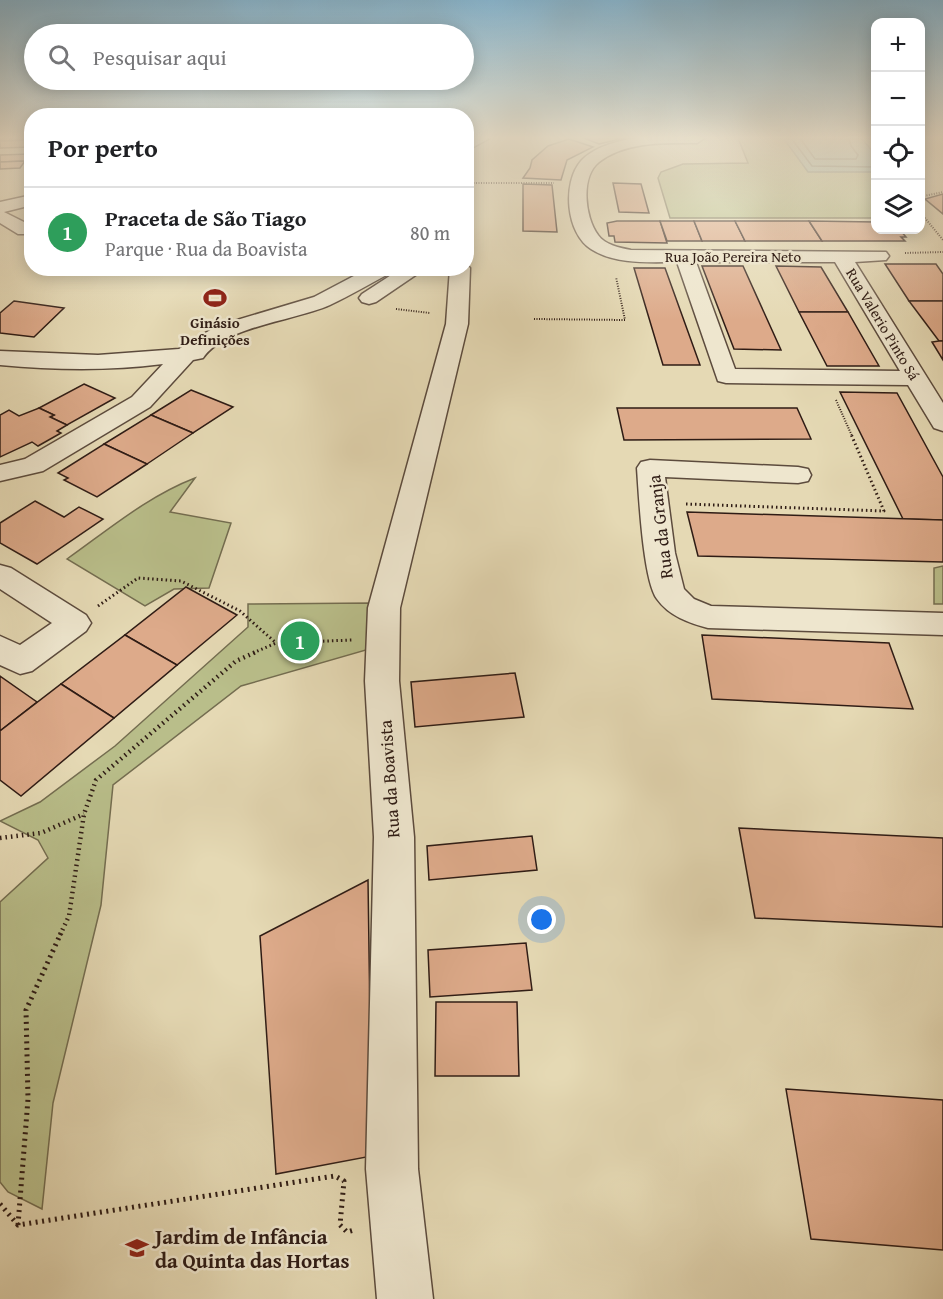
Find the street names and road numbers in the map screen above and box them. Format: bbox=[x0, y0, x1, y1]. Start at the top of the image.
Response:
street label: Rua João Pereira Neto bbox=[665, 246, 801, 267]
street label: Rua Valerio Pinto Sá bbox=[841, 264, 925, 384]
street label: Rua da Granja bbox=[640, 473, 680, 580]
street label: Rua da Boavista bbox=[371, 719, 407, 839]

